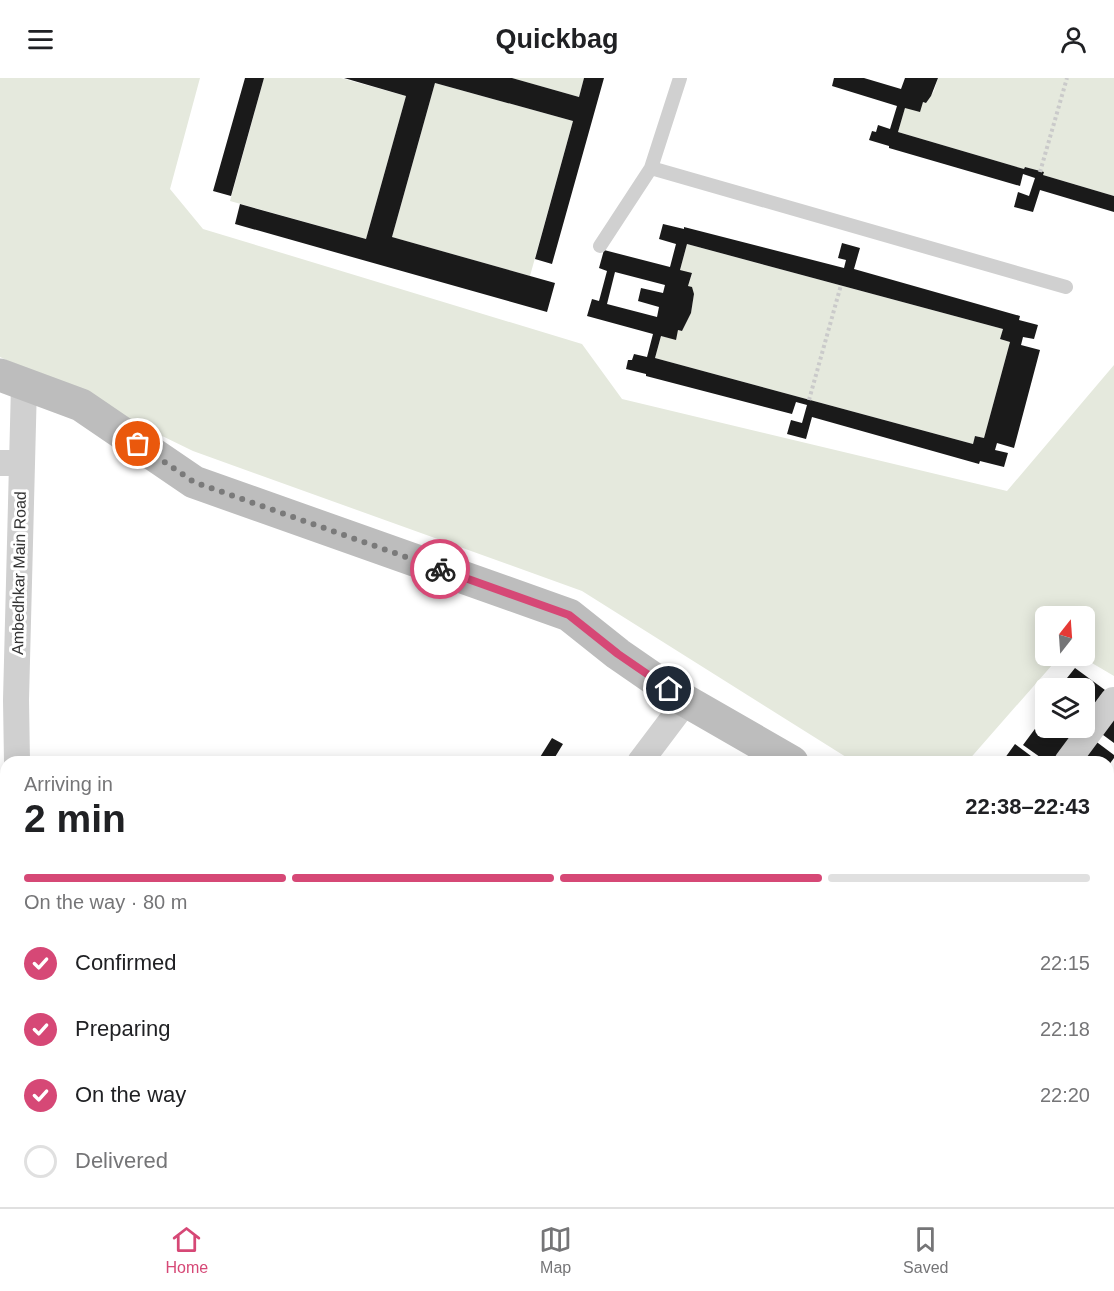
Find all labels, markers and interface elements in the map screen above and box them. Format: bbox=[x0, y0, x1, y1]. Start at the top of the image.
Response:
icon: menu bbox=[24, 23, 57, 56]
icon: person bbox=[1057, 23, 1090, 56]
text: Quickbag bbox=[495, 24, 619, 54]
pin bbox=[112, 418, 163, 469]
icon: bag bbox=[121, 427, 154, 460]
street label: Ambedhkar Main Road bbox=[9, 491, 29, 655]
courier bbox=[410, 539, 470, 599]
icon: bike bbox=[424, 553, 457, 586]
north arrow bbox=[1035, 606, 1095, 666]
map controls bbox=[1035, 606, 1095, 738]
pin bbox=[643, 663, 694, 714]
icon: home bbox=[652, 672, 685, 705]
button: layers bbox=[1035, 678, 1095, 738]
text: Arriving in bbox=[24, 773, 113, 795]
text: 22:38–22:43 bbox=[965, 794, 1090, 819]
text: 2 min bbox=[24, 797, 126, 840]
text: On the way · 80 m bbox=[24, 891, 187, 913]
icon: check bbox=[24, 947, 57, 980]
text: Confirmed bbox=[75, 950, 176, 975]
text: 22:15 bbox=[1040, 952, 1090, 974]
icon: check bbox=[24, 1013, 57, 1046]
text: Preparing bbox=[75, 1016, 170, 1041]
text: 22:18 bbox=[1040, 1018, 1090, 1040]
icon: check bbox=[24, 1079, 57, 1112]
text: On the way bbox=[75, 1082, 186, 1107]
text: 22:20 bbox=[1040, 1084, 1090, 1106]
text: Delivered bbox=[75, 1148, 168, 1173]
tab: Home bbox=[165, 1223, 208, 1277]
tab: Map bbox=[539, 1223, 572, 1277]
tab: Saved bbox=[903, 1223, 948, 1277]

